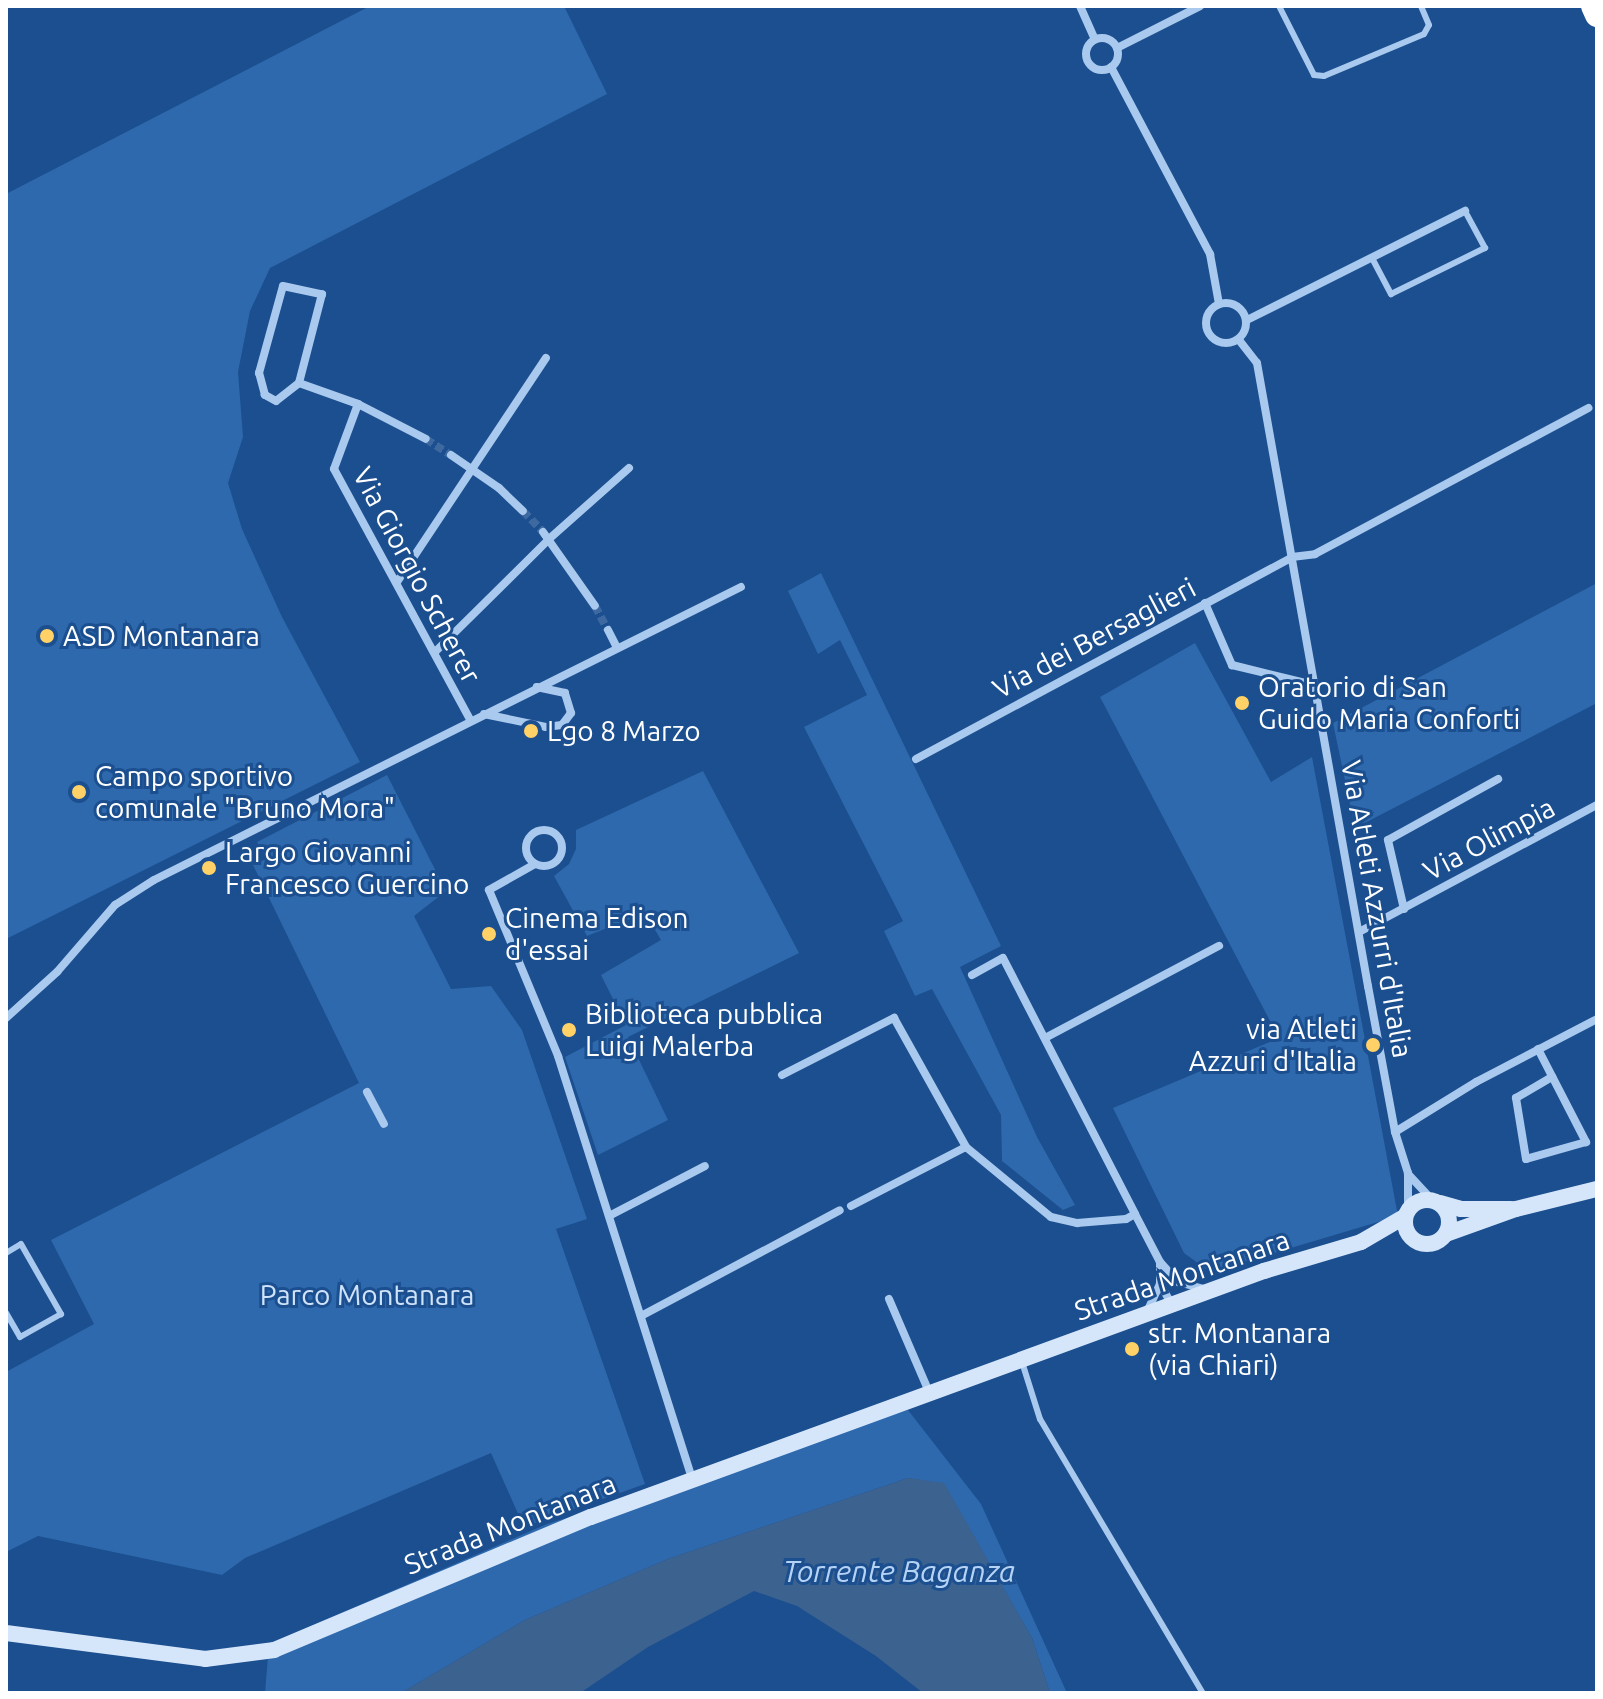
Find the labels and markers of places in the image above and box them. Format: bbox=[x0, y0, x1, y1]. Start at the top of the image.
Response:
place label: ASD Montanara bbox=[63, 619, 260, 653]
marker: ASD Montanara bbox=[38, 627, 56, 645]
place label: Oratorio di San Guido Maria Conforti bbox=[1258, 670, 1520, 736]
marker: Oratorio di San Guido Maria Conforti bbox=[1233, 694, 1251, 712]
place label: Lgo 8 Marzo bbox=[547, 714, 701, 748]
marker: Lgo 8 Marzo bbox=[522, 722, 540, 740]
place label: Campo sportivo comunale "Bruno Mora" bbox=[95, 759, 395, 825]
marker: Campo sportivo comunale "Bruno Mora" bbox=[70, 783, 88, 801]
place label: Largo Giovanni Francesco Guercino bbox=[225, 835, 469, 901]
marker: Largo Giovanni Francesco Guercino bbox=[200, 859, 218, 877]
place label: Cinema Edison d'essai bbox=[505, 901, 689, 967]
marker: Cinema Edison d'essai bbox=[480, 925, 498, 943]
place label: Biblioteca pubblica Luigi Malerba bbox=[585, 997, 823, 1063]
place label: via Atleti Azzuri d'Italia bbox=[1189, 1012, 1357, 1078]
marker: Biblioteca pubblica Luigi Malerba bbox=[560, 1021, 578, 1039]
marker: via Atleti Azzuri d'Italia bbox=[1364, 1036, 1382, 1054]
place label: str. Montanara (via Chiari) bbox=[1148, 1316, 1331, 1382]
marker: str. Montanara (via Chiari) bbox=[1123, 1340, 1141, 1358]

